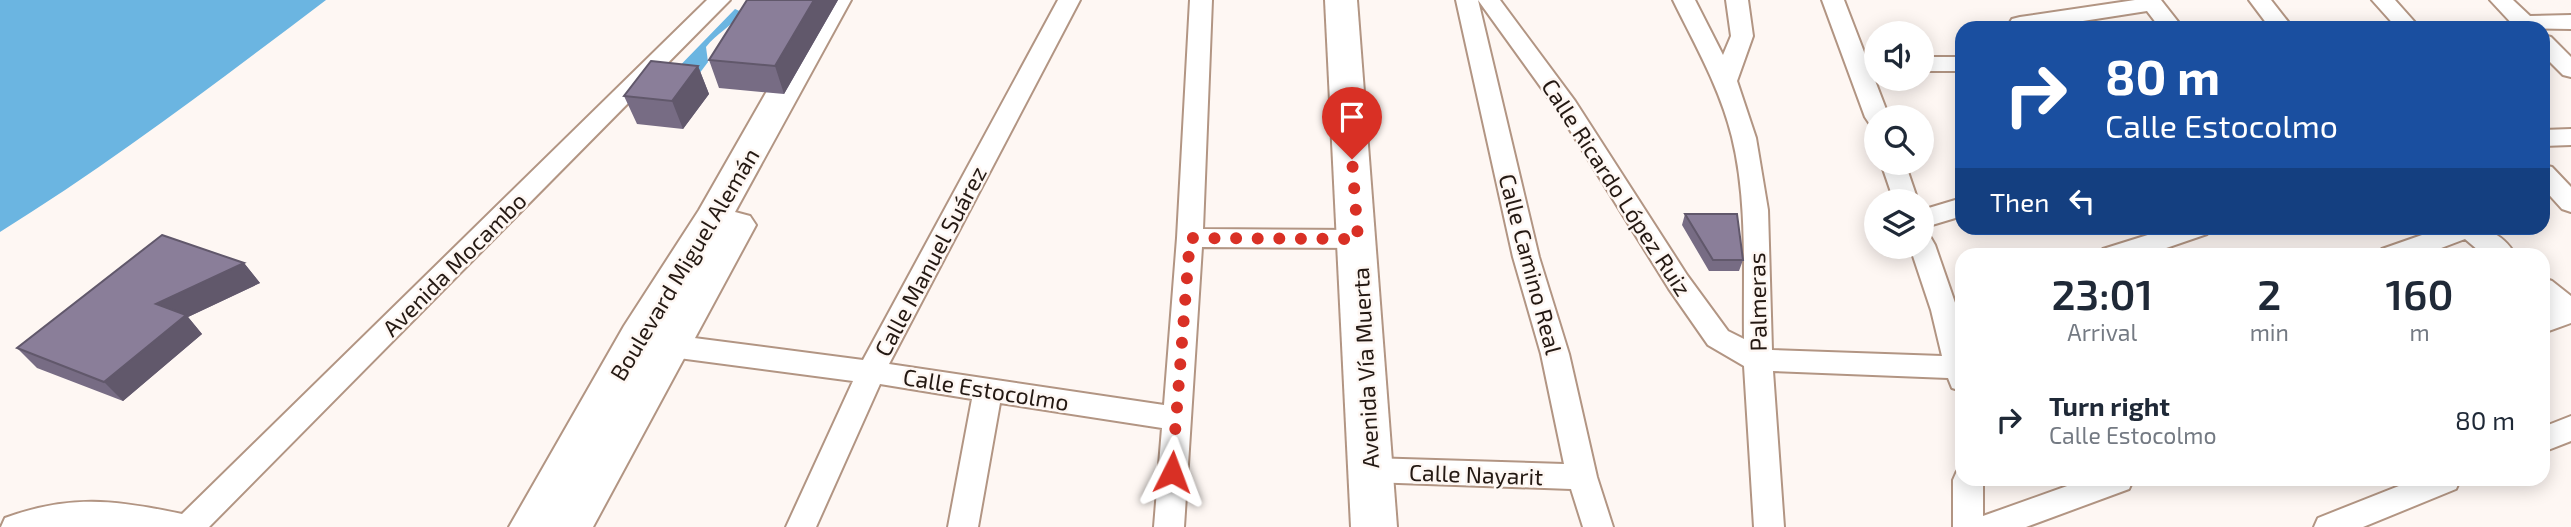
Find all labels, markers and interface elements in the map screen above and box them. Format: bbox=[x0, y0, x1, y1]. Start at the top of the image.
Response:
map controls bbox=[1864, 21, 1934, 259]
button: sound bbox=[1864, 21, 1934, 91]
text: 80 m bbox=[2105, 46, 2220, 105]
icon: right bbox=[1990, 49, 2081, 140]
street label: Calle Ricardo López Ruiz bbox=[1536, 73, 1698, 301]
pin bbox=[1322, 87, 1382, 159]
icon: arrive bbox=[1333, 98, 1371, 136]
button: search bbox=[1864, 105, 1934, 175]
text: Calle Estocolmo bbox=[2105, 106, 2338, 144]
street label: Boulevard Miguel Alemán bbox=[603, 143, 765, 385]
street label: Calle Manuel Suárez bbox=[868, 161, 992, 361]
street label: Calle Camino Real bbox=[1493, 171, 1569, 358]
icon: left bbox=[2063, 182, 2101, 220]
street label: Avenida Mocambo bbox=[376, 186, 532, 342]
text: Then bbox=[1990, 186, 2049, 217]
button: layers bbox=[1864, 189, 1934, 259]
street label: Palmeras bbox=[1742, 252, 1772, 352]
street label: Avenida Vía Muerta bbox=[1346, 267, 1384, 469]
text: 23:01 bbox=[2052, 268, 2153, 318]
text: 2 bbox=[2257, 268, 2281, 318]
text: 160 bbox=[2385, 268, 2453, 318]
text: Arrival bbox=[2067, 318, 2137, 346]
text: min bbox=[2250, 318, 2289, 346]
text: m bbox=[2409, 318, 2430, 346]
street label: Calle Estocolmo bbox=[901, 362, 1071, 416]
text: Turn right bbox=[2049, 390, 2170, 421]
icon: right bbox=[1990, 401, 2028, 439]
text: 80 m bbox=[2455, 404, 2515, 435]
text: Calle Estocolmo bbox=[2049, 421, 2216, 449]
position arrow bbox=[1135, 435, 1209, 509]
street label: Calle Nayarit bbox=[1409, 458, 1544, 490]

